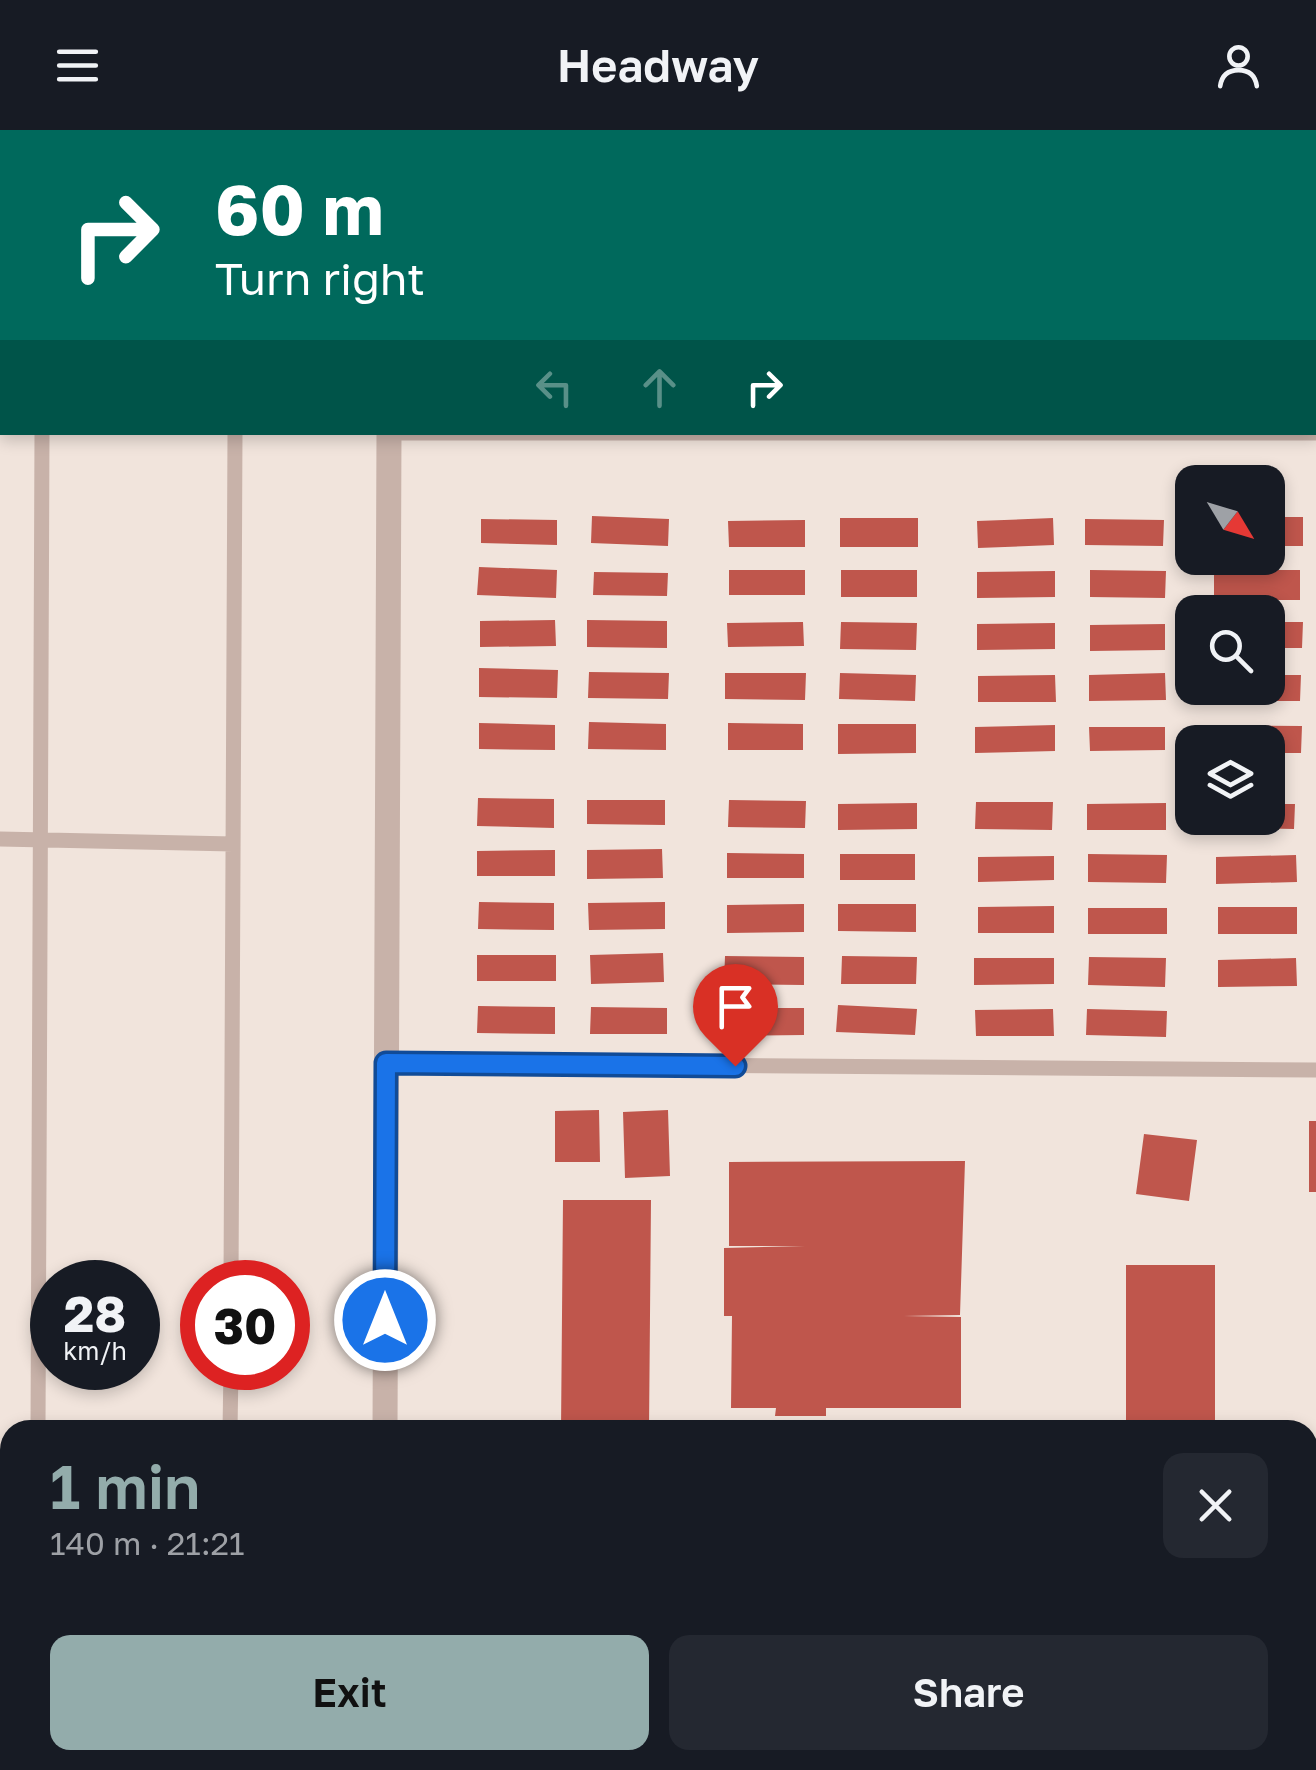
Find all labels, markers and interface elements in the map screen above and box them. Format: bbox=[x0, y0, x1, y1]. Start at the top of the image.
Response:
icon: menu bbox=[50, 38, 105, 93]
text: Headway bbox=[557, 38, 759, 92]
icon: person bbox=[1211, 38, 1266, 93]
text: 60 m bbox=[215, 166, 384, 250]
icon: right bbox=[50, 170, 180, 300]
text: Turn right bbox=[215, 251, 425, 305]
icon: left bbox=[527, 360, 582, 415]
icon: ahead bbox=[632, 360, 687, 415]
icon: right bbox=[737, 360, 792, 415]
north arrow bbox=[1175, 465, 1285, 575]
map controls bbox=[1175, 465, 1285, 835]
button: search bbox=[1175, 595, 1285, 705]
button: layers bbox=[1175, 725, 1285, 835]
pin bbox=[693, 964, 778, 1067]
icon: arrive bbox=[708, 979, 763, 1034]
speed limit sign: 30 bbox=[180, 1260, 310, 1390]
position arrow bbox=[333, 1268, 437, 1372]
text: 28 bbox=[64, 1283, 126, 1343]
text: km/h bbox=[63, 1335, 127, 1366]
text: 1 min bbox=[50, 1450, 200, 1522]
button: close bbox=[1163, 1453, 1268, 1558]
text: 140 m · 21:21 bbox=[50, 1524, 245, 1562]
button: Exit bbox=[50, 1635, 649, 1750]
button: Share bbox=[669, 1635, 1268, 1750]

